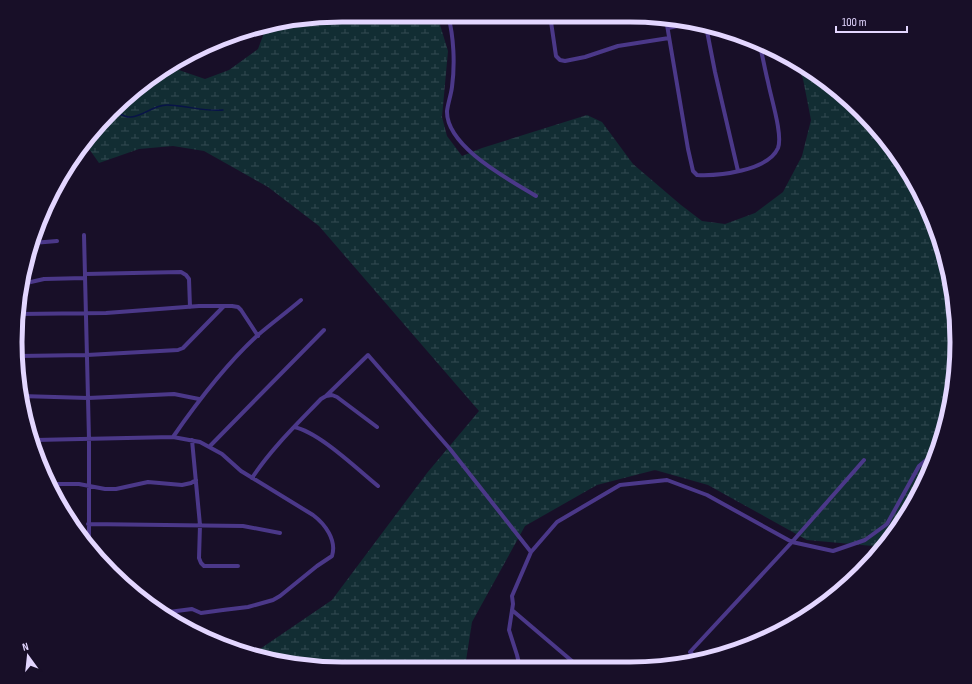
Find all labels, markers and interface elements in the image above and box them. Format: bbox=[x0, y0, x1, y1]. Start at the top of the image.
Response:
scale bar bbox=[836, 8, 907, 34]
text: 100 m bbox=[842, 15, 867, 30]
north arrow bbox=[8, 636, 48, 676]
text: N bbox=[21, 640, 30, 654]

